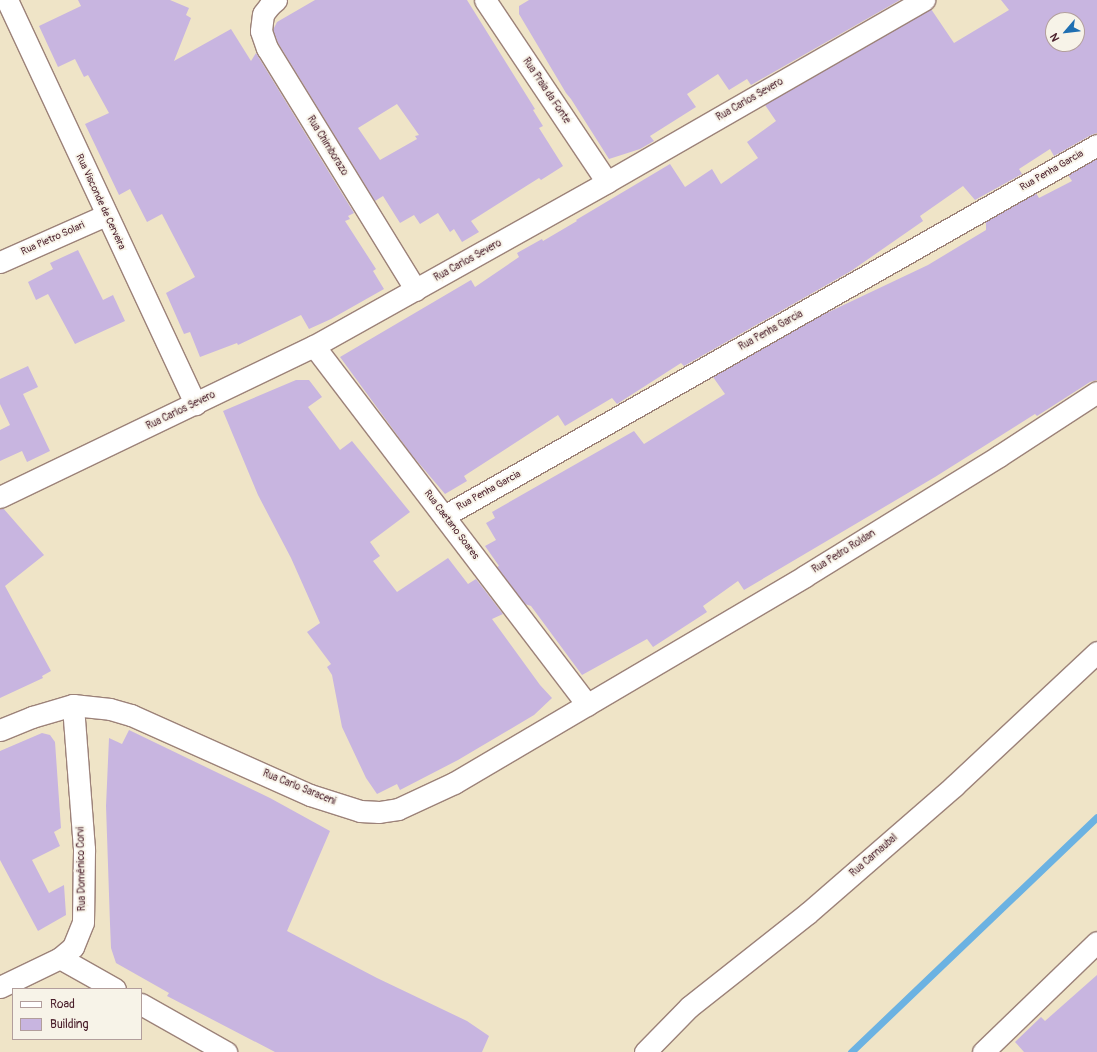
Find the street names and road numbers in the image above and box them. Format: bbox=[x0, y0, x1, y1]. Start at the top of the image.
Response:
street label: Rua Praia da Fonte bbox=[520, 56, 572, 126]
street label: Rua Carlos Severo bbox=[714, 76, 786, 124]
street label: Rua Chimborazo bbox=[304, 114, 350, 178]
street label: Rua Penha Garcia bbox=[1018, 148, 1086, 194]
street label: Rua Visconde de Cerveira bbox=[73, 152, 127, 252]
street label: Rua Pietro Solari bbox=[19, 220, 87, 258]
street label: Rua Carlos Severo bbox=[432, 237, 504, 285]
street label: Rua Penha Garcia bbox=[737, 308, 805, 354]
street label: Rua Carlos Severo bbox=[145, 389, 217, 433]
street label: Rua Penha Garcia bbox=[455, 468, 523, 514]
street label: Rua Caetano Soares bbox=[421, 488, 481, 562]
street label: Rua Pedro Roldan bbox=[810, 528, 878, 576]
street label: Rua Carlo Saraceni bbox=[261, 768, 337, 808]
street label: Rua Domênico Corvi bbox=[75, 827, 89, 911]
street label: Rua Carnaubal bbox=[848, 832, 900, 880]

